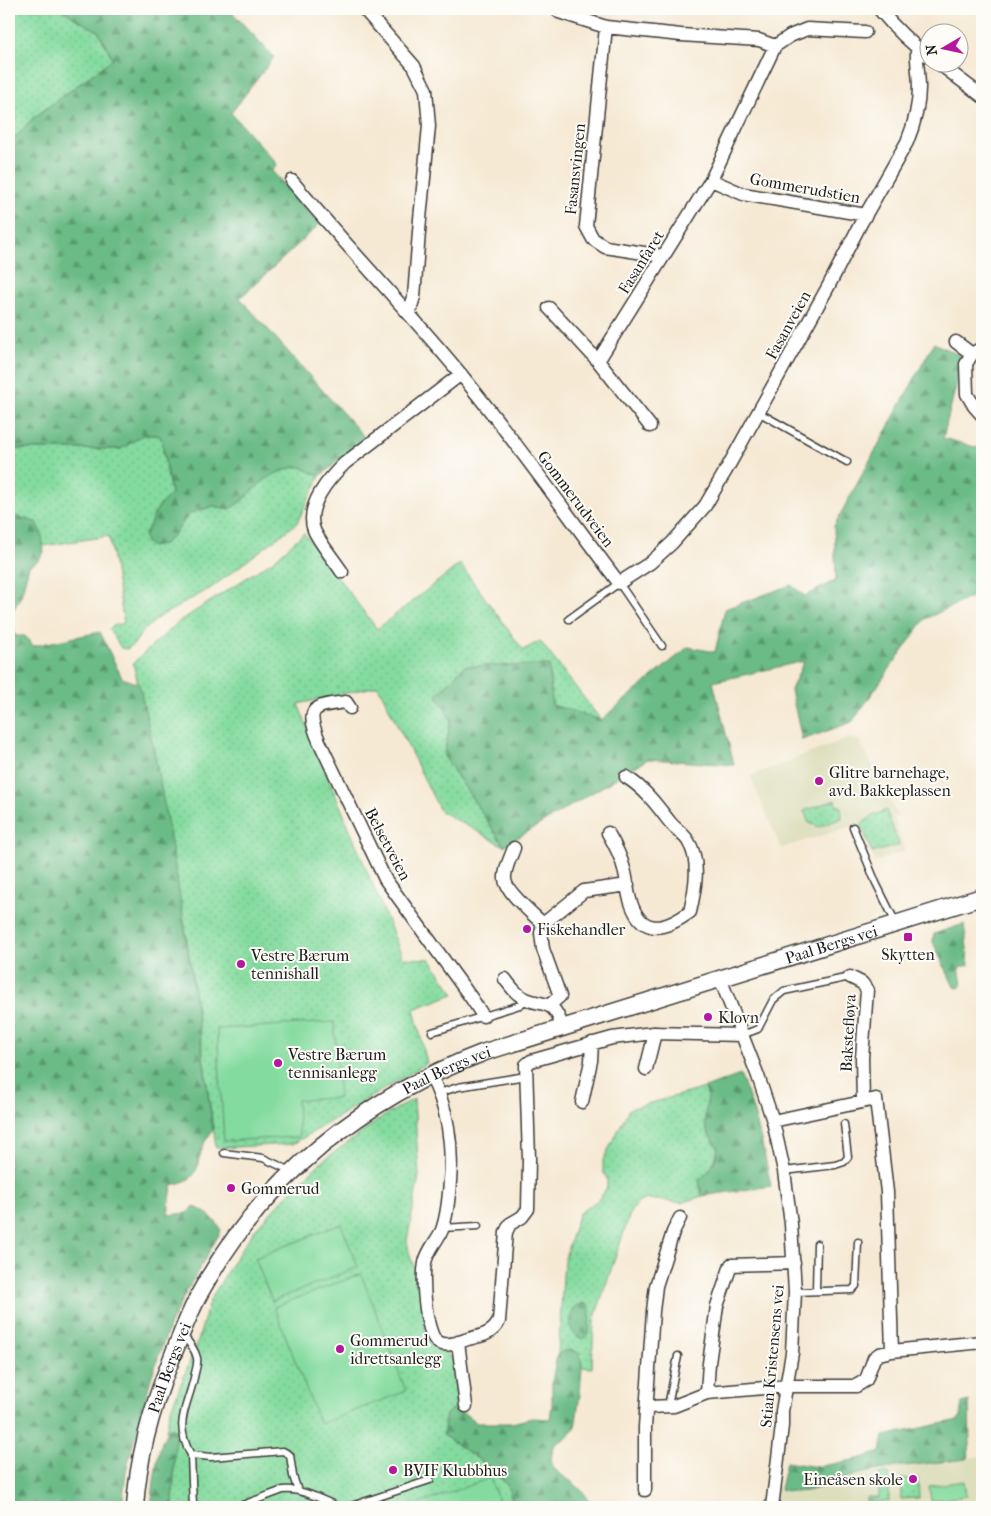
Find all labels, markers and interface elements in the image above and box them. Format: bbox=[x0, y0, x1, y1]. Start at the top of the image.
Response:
north arrow bbox=[918, 22, 968, 72]
text: N bbox=[922, 43, 941, 57]
street label: Fasansvingen bbox=[561, 121, 589, 216]
street label: Gommerudstien bbox=[748, 169, 862, 207]
street label: Fasanfaret bbox=[614, 226, 668, 297]
street label: Fasanveien bbox=[761, 287, 815, 363]
street label: Gommerudveien bbox=[534, 447, 619, 551]
place label: Glitre barnehage, avd. Bakkeplassen bbox=[829, 763, 951, 800]
marker: Glitre barnehage, avd. Bakkeplassen bbox=[813, 775, 825, 787]
street label: Belsetveien bbox=[361, 804, 415, 884]
place label: Fiskehandler bbox=[537, 920, 626, 939]
street label: Paal Bergs vei bbox=[783, 921, 880, 967]
marker: Fiskehandler bbox=[521, 923, 533, 935]
marker: Skytten bbox=[902, 931, 914, 943]
place label: Skytten bbox=[881, 945, 936, 964]
place label: Vestre Bærum tennishall bbox=[250, 946, 350, 983]
marker: Vestre Bærum tennishall bbox=[235, 958, 247, 970]
street label: Bakstefløya bbox=[836, 993, 860, 1072]
place label: Klovn bbox=[718, 1008, 760, 1027]
marker: Klovn bbox=[702, 1011, 714, 1023]
street label: Paal Bergs vei bbox=[399, 1041, 493, 1098]
place label: Vestre Bærum tennisanlegg bbox=[287, 1045, 387, 1082]
marker: Vestre Bærum tennisanlegg bbox=[272, 1057, 284, 1069]
place label: Gommerud bbox=[241, 1179, 320, 1198]
marker: Gommerud bbox=[225, 1182, 237, 1194]
street label: Stian Kristensens vei bbox=[756, 1283, 788, 1428]
street label: Paal Bergs vei bbox=[143, 1319, 195, 1415]
place label: Gommerud idrettsanlegg bbox=[350, 1331, 442, 1368]
marker: Gommerud idrettsanlegg bbox=[334, 1343, 346, 1355]
place label: BVIF Klubbhus bbox=[403, 1461, 507, 1480]
marker: BVIF Klubbhus bbox=[387, 1464, 399, 1476]
place label: Eineåsen skole bbox=[803, 1470, 903, 1489]
marker: Eineåsen skole bbox=[907, 1473, 919, 1485]

